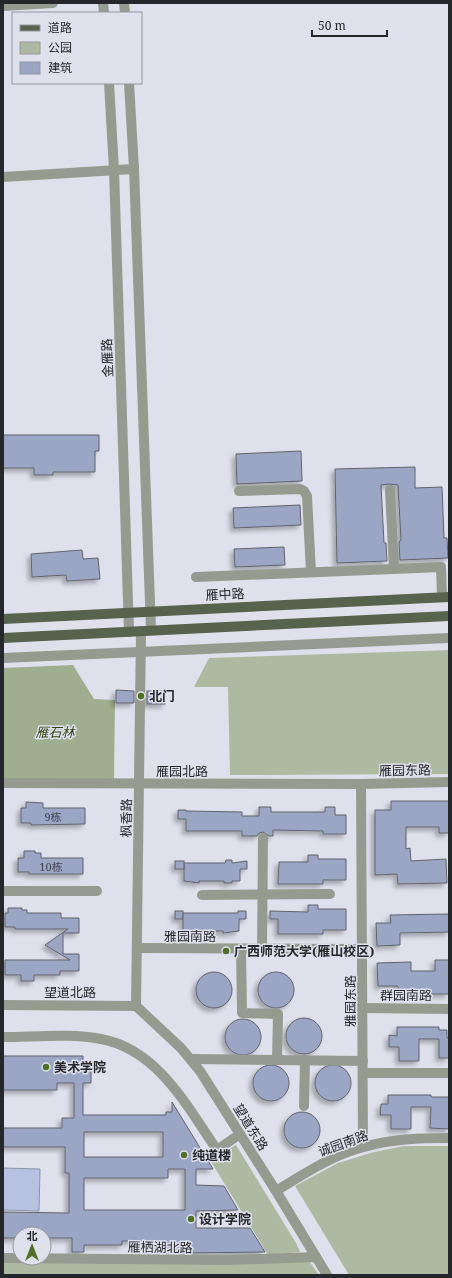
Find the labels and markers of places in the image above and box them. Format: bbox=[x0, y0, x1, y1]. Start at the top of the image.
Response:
place label: 北门 bbox=[149, 687, 175, 705]
marker: 北门 bbox=[136, 691, 146, 701]
place label: 广西师范大学(雁山校区) bbox=[234, 942, 374, 960]
marker: 广西师范大学(雁山校区) bbox=[221, 946, 231, 956]
place label: 美术学院 bbox=[54, 1058, 106, 1076]
marker: 美术学院 bbox=[41, 1062, 51, 1072]
place label: 纯道楼 bbox=[192, 1146, 231, 1164]
marker: 纯道楼 bbox=[179, 1150, 189, 1160]
place label: 设计学院 bbox=[199, 1210, 251, 1228]
marker: 设计学院 bbox=[186, 1214, 196, 1224]

